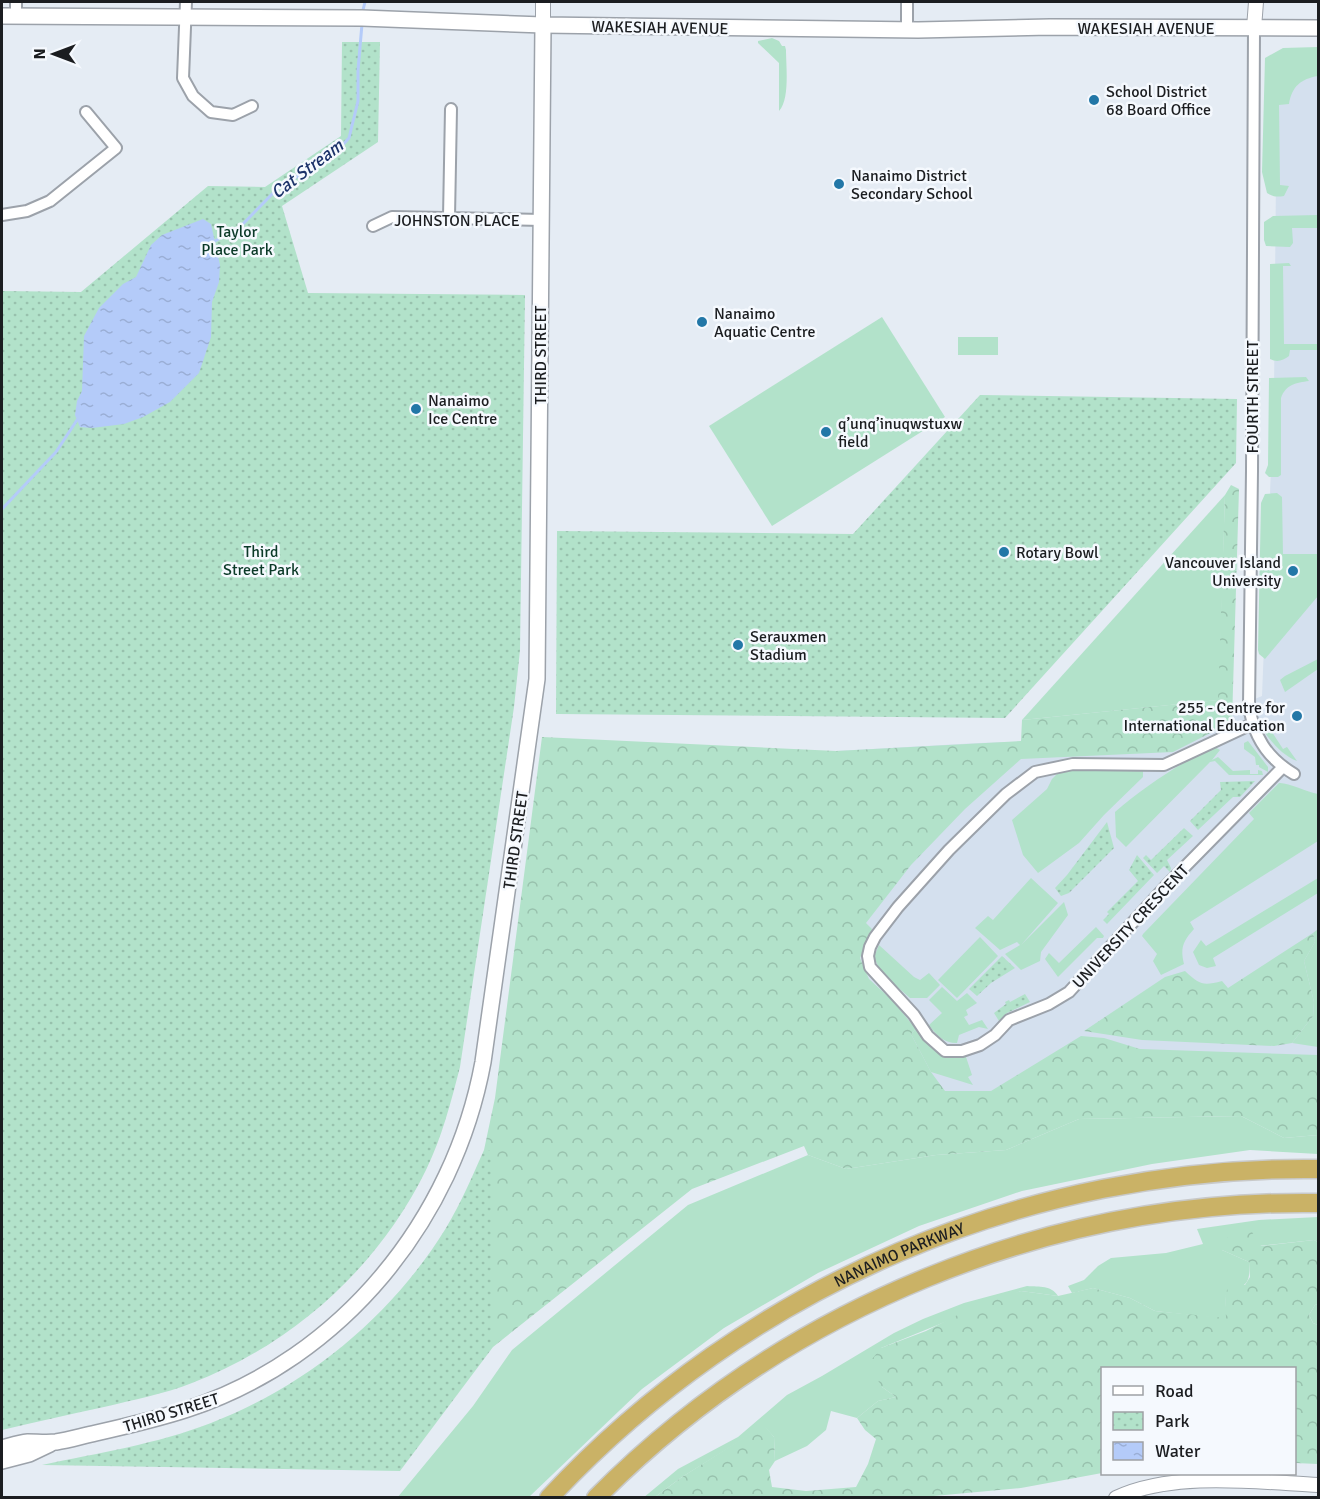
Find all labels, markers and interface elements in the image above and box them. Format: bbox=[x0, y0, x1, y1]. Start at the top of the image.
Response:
street label: WAKESIAH AVENUE bbox=[591, 17, 729, 39]
street label: WAKESIAH AVENUE bbox=[1077, 19, 1215, 39]
north arrow bbox=[24, 24, 84, 84]
text: N bbox=[30, 48, 50, 60]
place label: School District 68 Board Office bbox=[1106, 82, 1211, 120]
marker: School District 68 Board Office bbox=[1087, 93, 1101, 107]
water label: Cat Stream bbox=[266, 134, 348, 203]
place label: Nanaimo District Secondary School bbox=[851, 166, 973, 204]
marker: Nanaimo District Secondary School bbox=[832, 177, 846, 191]
street label: JOHNSTON PLACE bbox=[394, 211, 520, 231]
park label: Taylor Place Park bbox=[201, 222, 273, 260]
place label: Nanaimo Aquatic Centre bbox=[714, 304, 815, 342]
street label: THIRD STREET bbox=[531, 305, 551, 404]
marker: Nanaimo Aquatic Centre bbox=[695, 315, 709, 329]
street label: FOURTH STREET bbox=[1243, 340, 1263, 454]
place label: Nanaimo Ice Centre bbox=[428, 391, 497, 429]
marker: Nanaimo Ice Centre bbox=[409, 402, 423, 416]
place label: q’unq’inuqwstuxw field bbox=[838, 414, 962, 452]
marker: q’unq’inuqwstuxw field bbox=[819, 425, 833, 439]
park label: Third Street Park bbox=[223, 542, 299, 580]
place label: Rotary Bowl bbox=[1016, 543, 1099, 563]
marker: Rotary Bowl bbox=[997, 545, 1011, 559]
place label: Vancouver Island University bbox=[1165, 553, 1282, 591]
marker: Vancouver Island University bbox=[1286, 564, 1300, 578]
place label: Serauxmen Stadium bbox=[750, 627, 826, 665]
marker: Serauxmen Stadium bbox=[731, 638, 745, 652]
place label: 255 - Centre for International Education bbox=[1123, 698, 1285, 736]
marker: 255 - Centre for International Education bbox=[1290, 709, 1304, 723]
street label: THIRD STREET bbox=[499, 790, 533, 890]
street label: UNIVERSITY CRESCENT bbox=[1068, 861, 1193, 993]
street label: NANAIMO PARKWAY bbox=[831, 1219, 967, 1292]
legend bbox=[1101, 1367, 1296, 1475]
text: Road bbox=[1155, 1380, 1194, 1402]
street label: THIRD STREET bbox=[121, 1389, 222, 1437]
text: Park bbox=[1155, 1410, 1190, 1432]
text: Water bbox=[1155, 1440, 1201, 1462]

